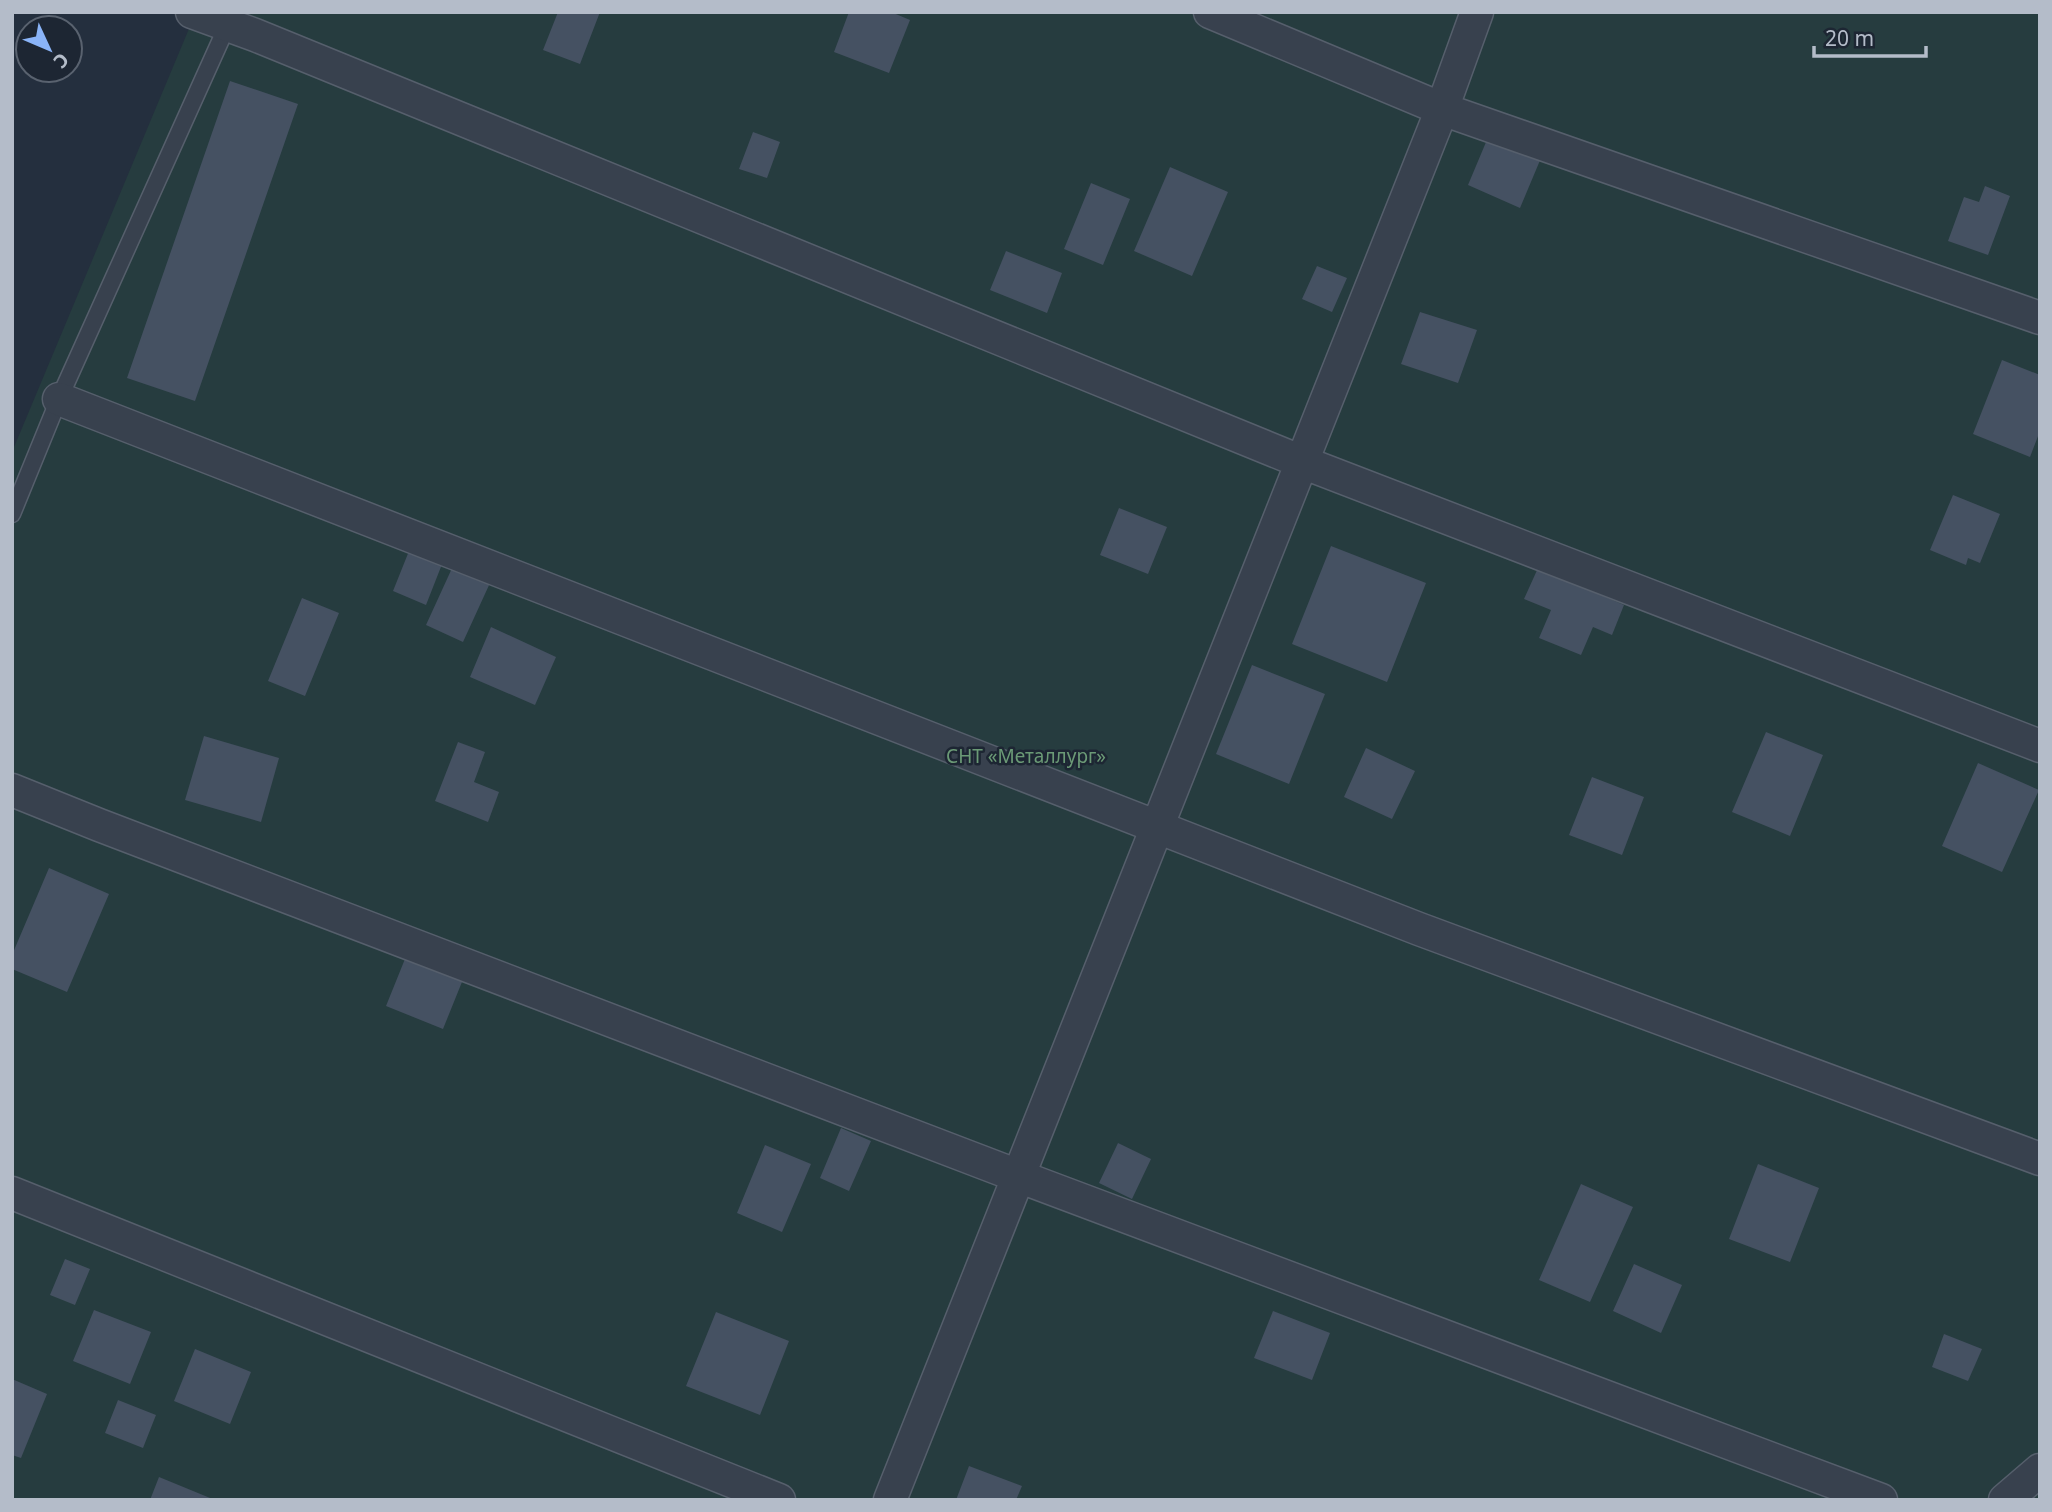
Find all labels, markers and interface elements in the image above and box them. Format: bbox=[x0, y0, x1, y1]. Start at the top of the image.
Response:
north arrow bbox=[14, 14, 84, 84]
scale bar bbox=[1814, 14, 1926, 58]
text: 20 m bbox=[1825, 24, 1874, 52]
text: С bbox=[48, 47, 75, 74]
park label: СНТ «Металлург» bbox=[946, 743, 1106, 769]

